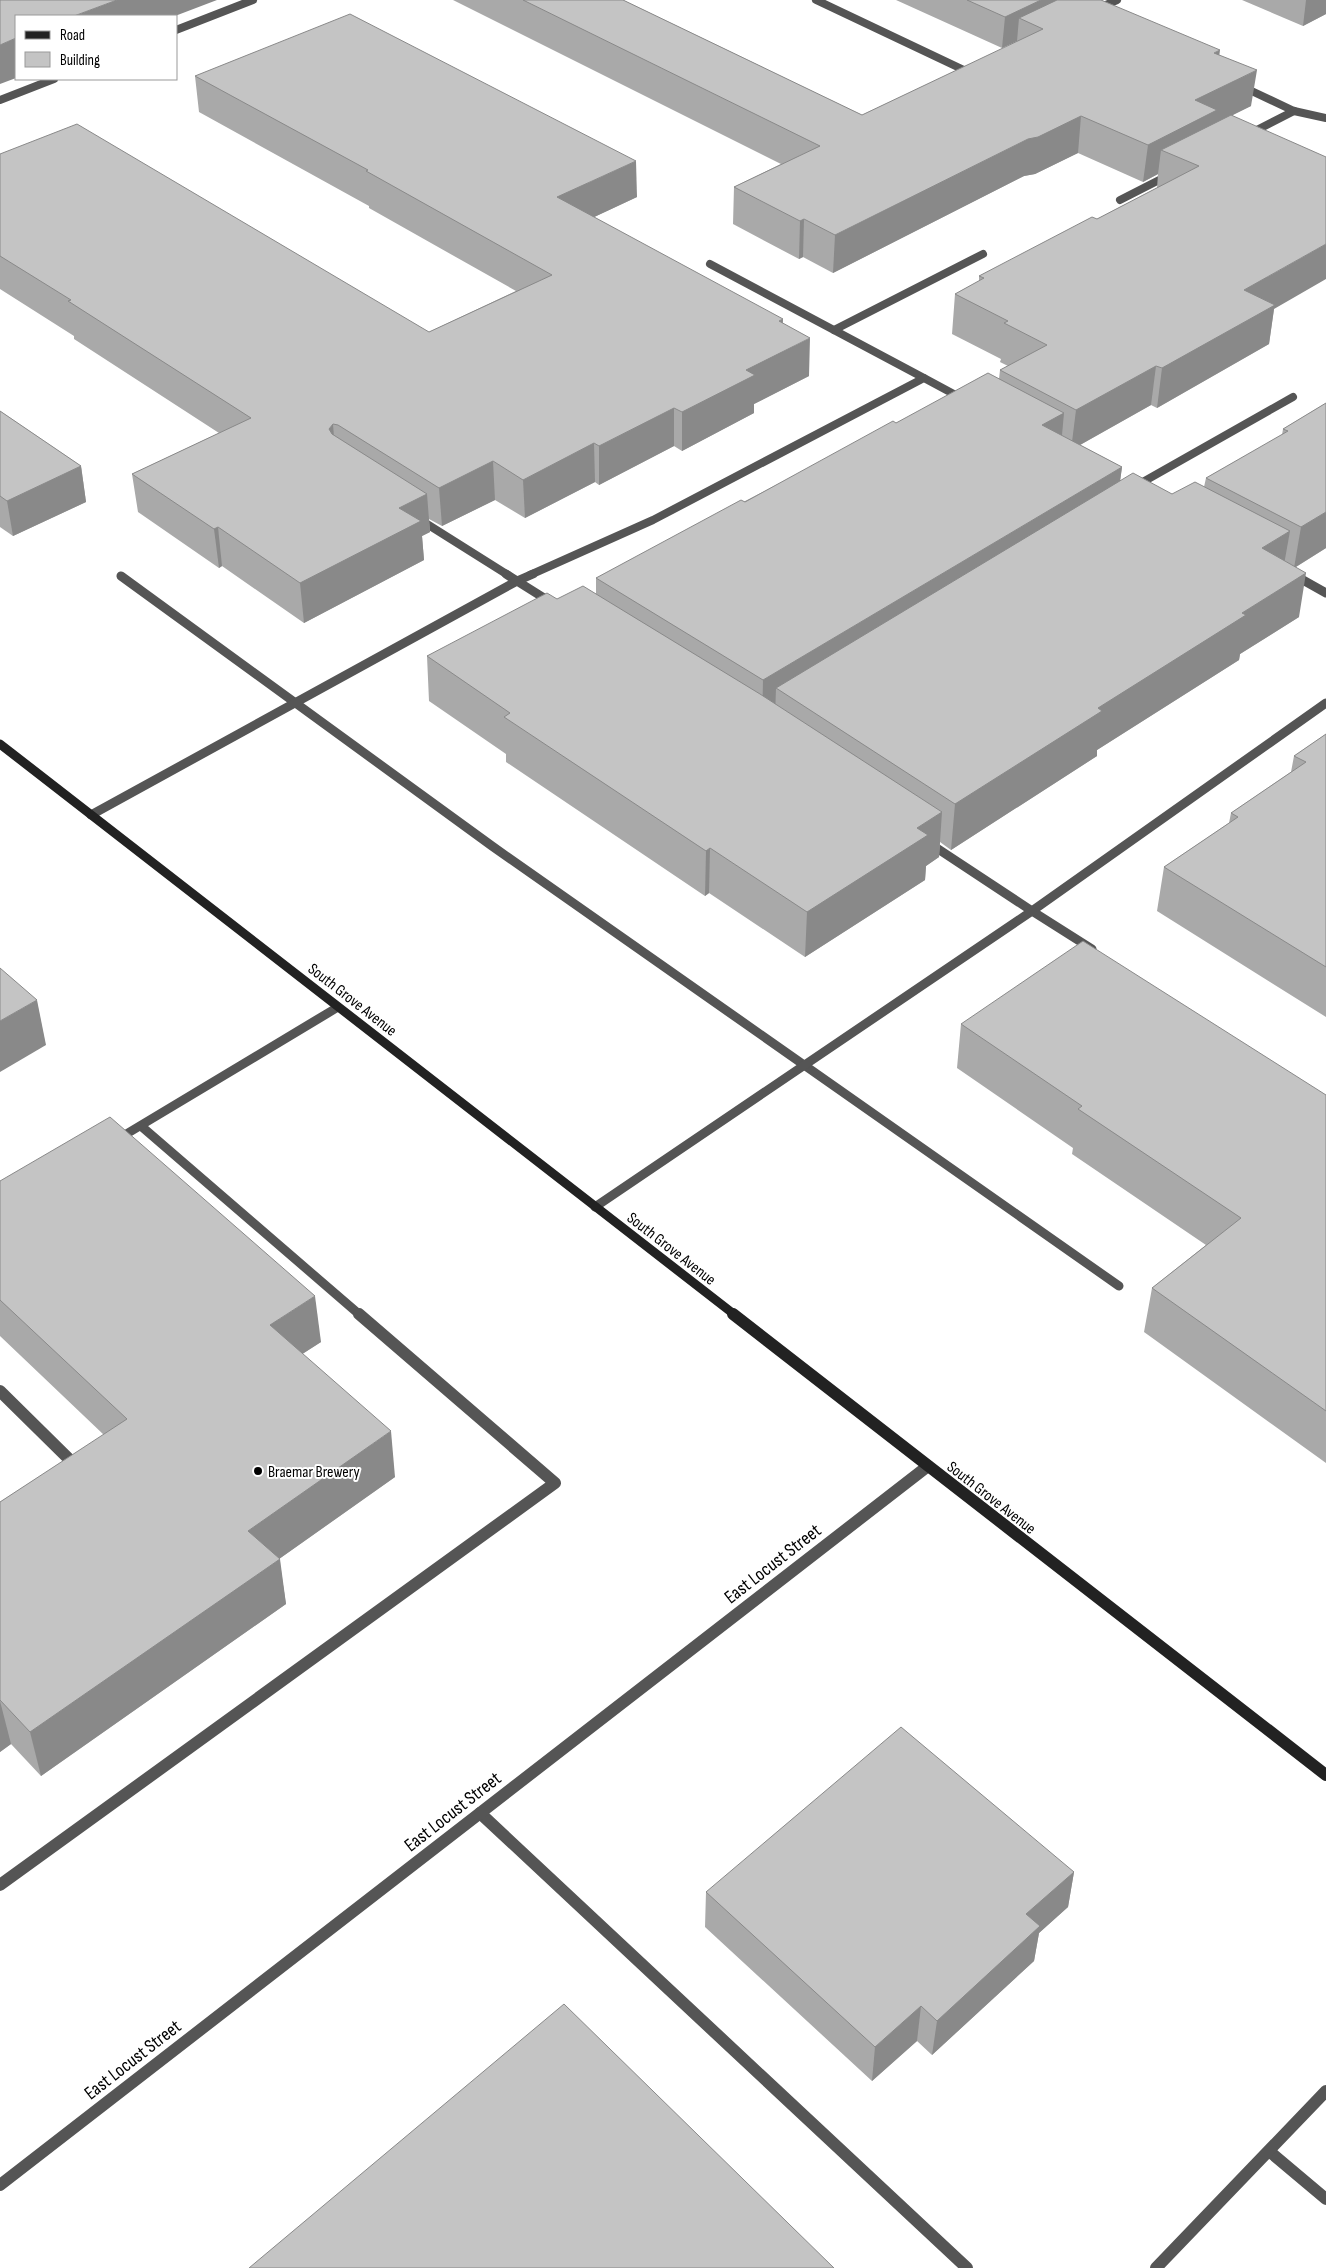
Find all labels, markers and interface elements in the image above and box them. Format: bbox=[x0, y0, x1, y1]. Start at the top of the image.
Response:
legend bbox=[15, 15, 178, 80]
text: Road bbox=[60, 26, 85, 45]
text: Building bbox=[60, 51, 100, 70]
street label: South Grove Avenue bbox=[304, 960, 400, 1041]
street label: South Grove Avenue bbox=[623, 1209, 719, 1290]
street label: South Grove Avenue bbox=[943, 1458, 1039, 1539]
place label: Braemar Brewery bbox=[268, 1463, 360, 1482]
marker: Braemar Brewery bbox=[252, 1465, 264, 1477]
street label: East Locust Street bbox=[720, 1519, 826, 1609]
street label: East Locust Street bbox=[400, 1767, 506, 1857]
street label: East Locust Street bbox=[80, 2015, 186, 2105]

